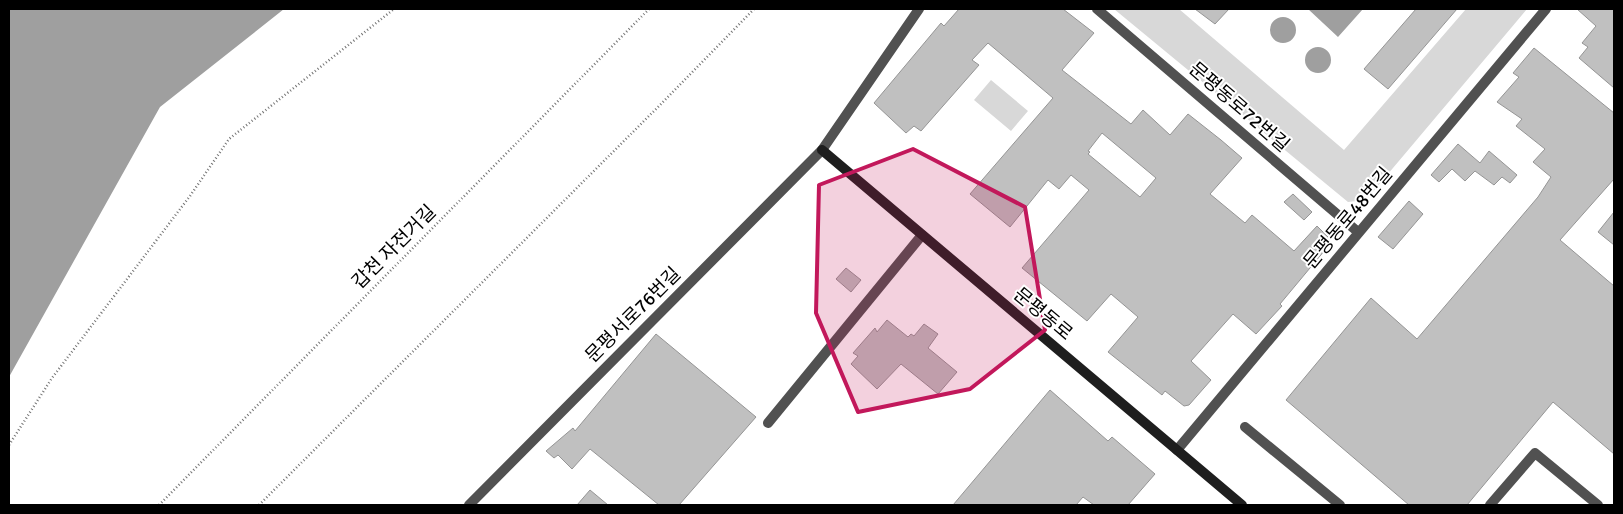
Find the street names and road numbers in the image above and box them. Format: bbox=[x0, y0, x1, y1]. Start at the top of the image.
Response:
street label: 문평동로72번길 bbox=[1184, 57, 1294, 157]
street label: 문평동로48번길 bbox=[1299, 162, 1397, 274]
street label: 갑천 자전거길 bbox=[347, 200, 441, 294]
street label: 문평서로76번길 bbox=[580, 262, 686, 368]
street label: 문평동로 bbox=[1009, 282, 1077, 346]

